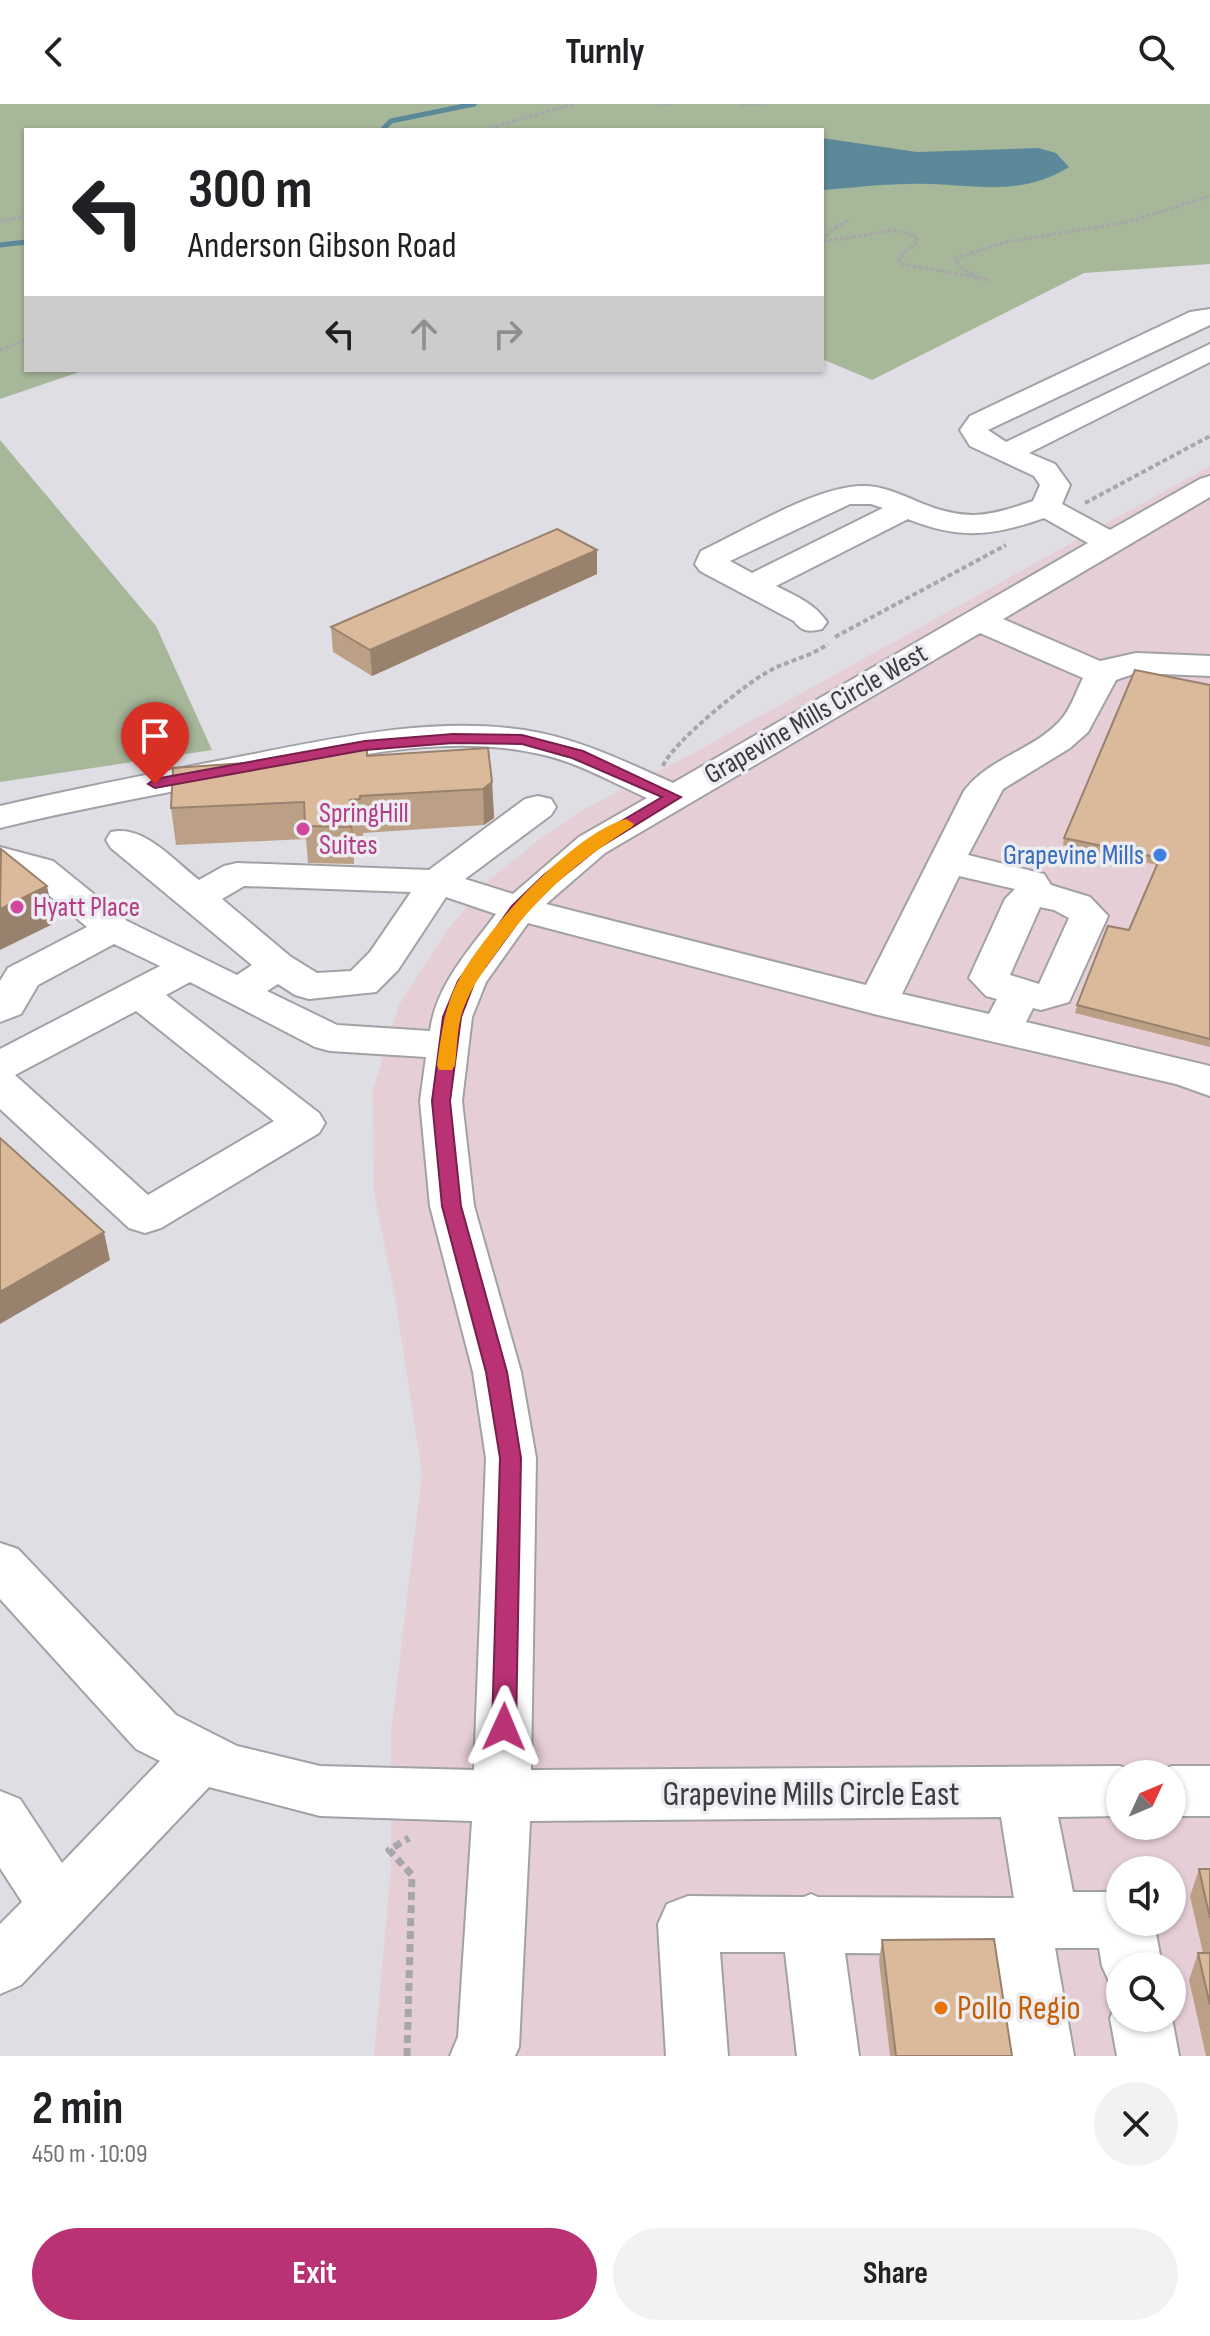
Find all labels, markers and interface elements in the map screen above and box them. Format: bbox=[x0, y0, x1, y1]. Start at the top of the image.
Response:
icon: back bbox=[32, 30, 76, 74]
icon: search bbox=[1134, 30, 1178, 74]
text: Turnly bbox=[566, 31, 644, 74]
text: 300 m bbox=[188, 157, 312, 224]
icon: left bbox=[56, 160, 160, 264]
text: Anderson Gibson Road bbox=[188, 225, 456, 268]
icon: left bbox=[318, 312, 362, 356]
icon: ahead bbox=[402, 312, 446, 356]
icon: right bbox=[486, 312, 530, 356]
street label: Grapevine Mills Circle West bbox=[699, 637, 933, 791]
pin bbox=[121, 702, 189, 784]
icon: arrive bbox=[133, 714, 177, 758]
place label: SpringHill Suites bbox=[319, 797, 409, 862]
marker: SpringHill Suites bbox=[294, 820, 312, 838]
place label: Grapevine Mills bbox=[1003, 839, 1144, 872]
marker: Grapevine Mills bbox=[1151, 846, 1169, 864]
place label: Hyatt Place bbox=[33, 891, 140, 924]
marker: Hyatt Place bbox=[8, 898, 26, 916]
position arrow bbox=[462, 1685, 546, 1769]
north arrow bbox=[1106, 1760, 1186, 1840]
map controls bbox=[1106, 1760, 1186, 2032]
street label: Grapevine Mills Circle East bbox=[663, 1774, 959, 1815]
button: sound bbox=[1106, 1856, 1186, 1936]
button: search bbox=[1106, 1952, 1186, 2032]
place label: Pollo Regio bbox=[957, 1988, 1081, 2029]
marker: Pollo Regio bbox=[932, 1999, 950, 2017]
text: 2 min bbox=[32, 2080, 123, 2137]
button: close bbox=[1094, 2082, 1178, 2166]
text: 450 m · 10:09 bbox=[32, 2139, 148, 2170]
button: Exit bbox=[32, 2228, 597, 2320]
button: Share bbox=[613, 2228, 1178, 2320]

